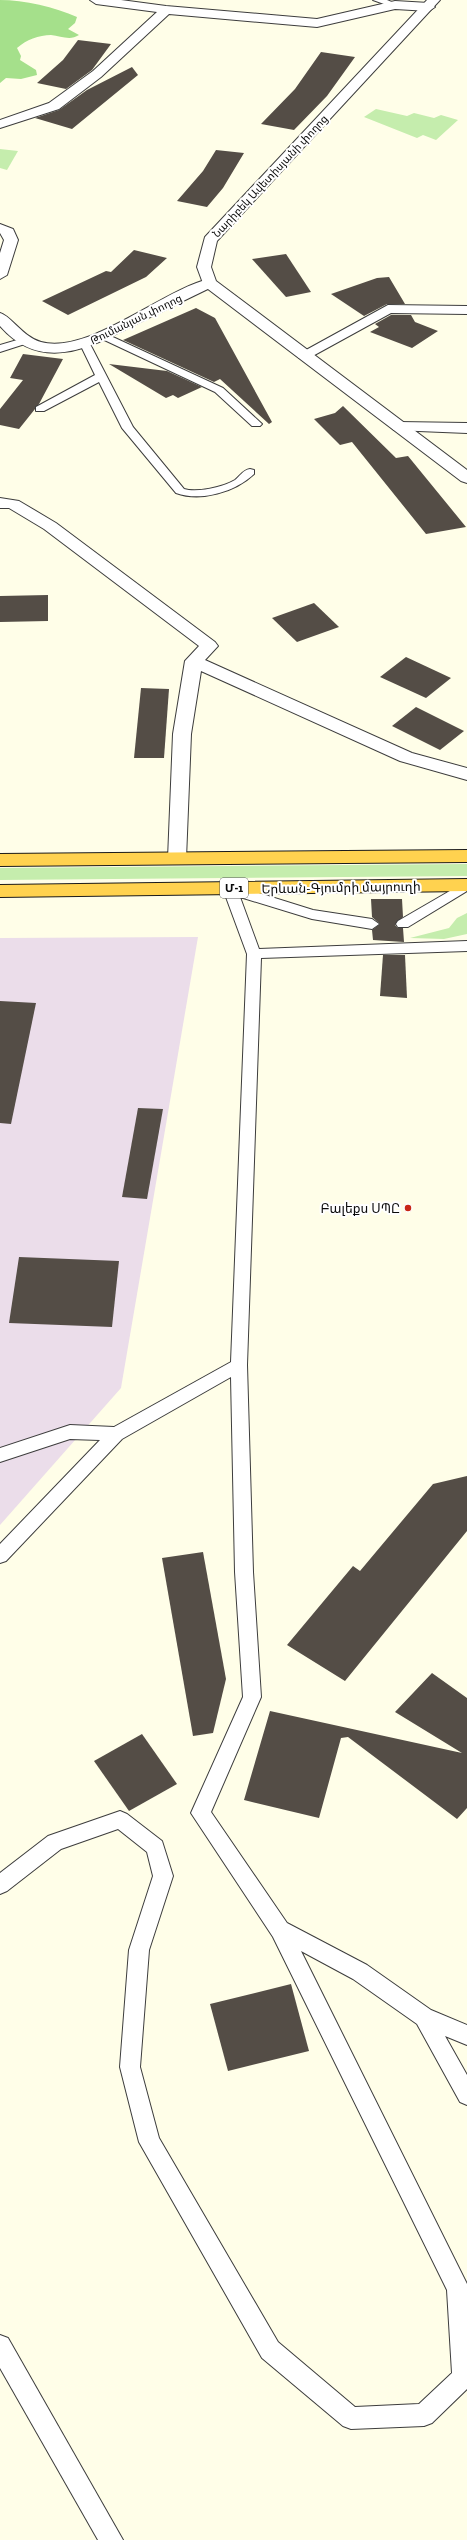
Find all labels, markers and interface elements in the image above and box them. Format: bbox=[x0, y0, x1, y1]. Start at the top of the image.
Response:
street label: Նարիբեկ Ավետիսյանի փողոց bbox=[210, 112, 331, 240]
street label: Թումանյան փողոց bbox=[88, 292, 184, 347]
road number: Մ-1 bbox=[220, 878, 248, 898]
street label: Երևան-Գյումրի մայրուղի bbox=[261, 879, 421, 896]
place label: Բալեքս ՍՊԸ bbox=[321, 1201, 400, 1216]
marker: Բալեքս ՍՊԸ bbox=[403, 1203, 413, 1213]

